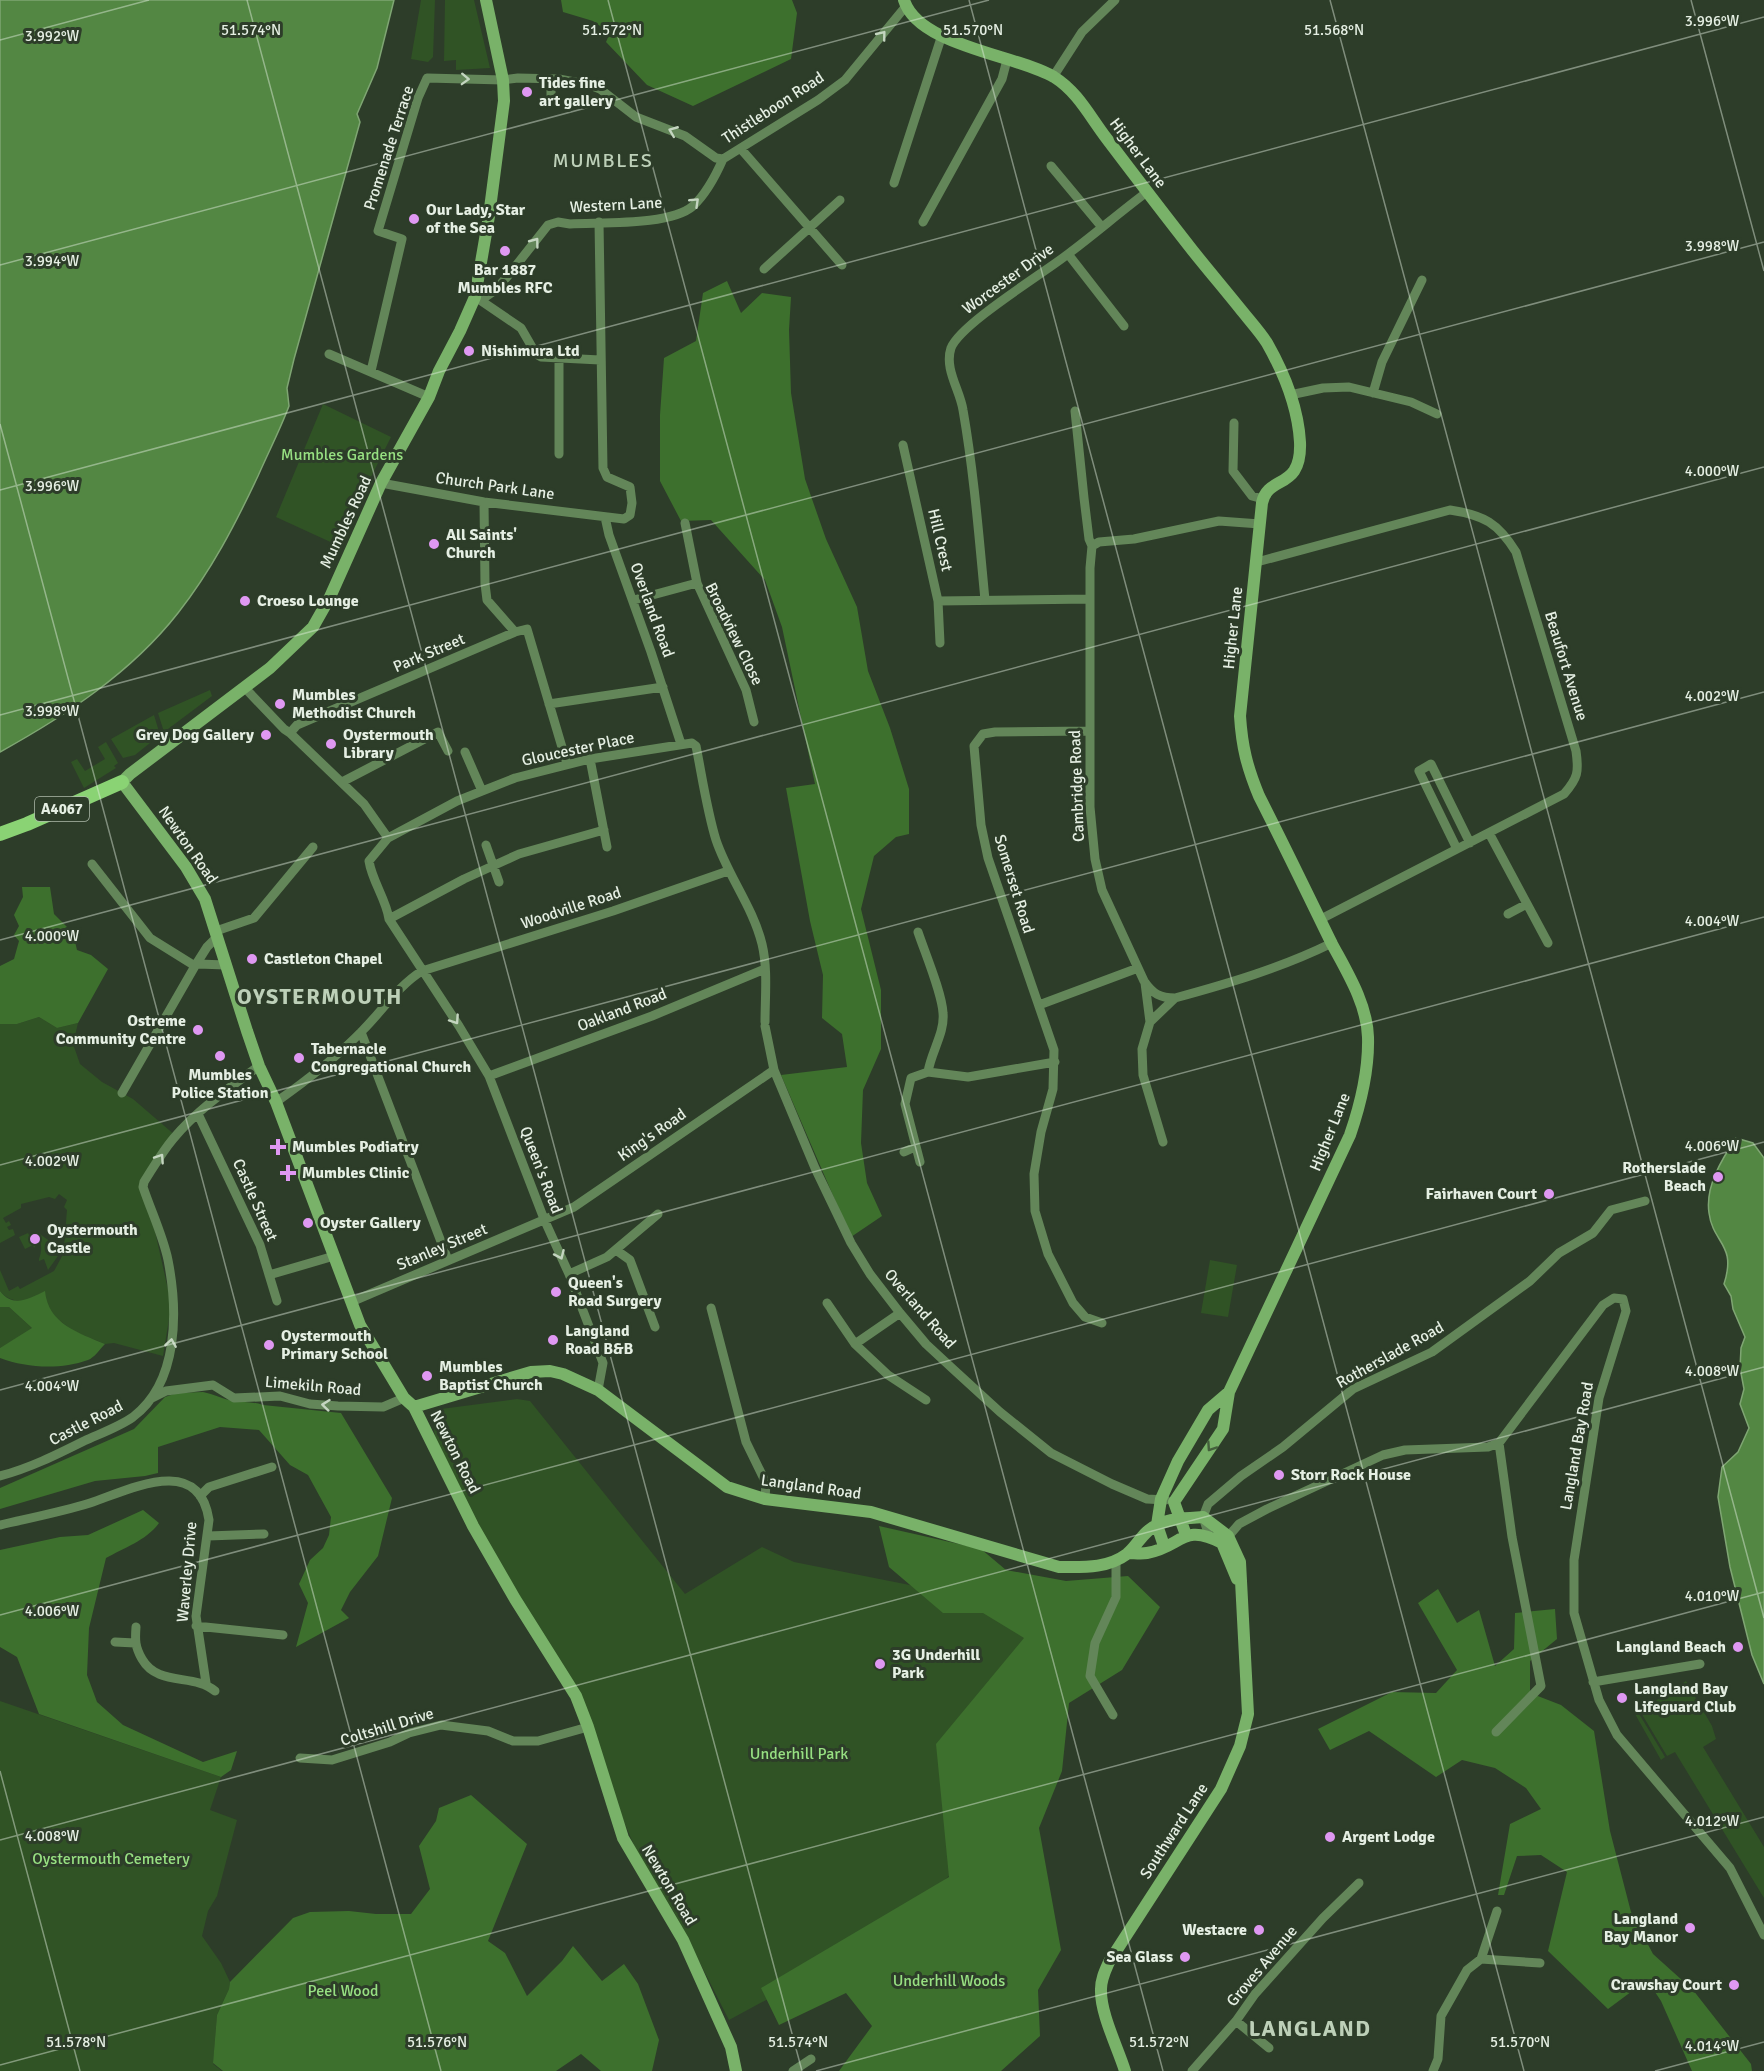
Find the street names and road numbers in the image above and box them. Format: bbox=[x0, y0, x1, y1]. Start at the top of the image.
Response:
street label: Thistleboon Road bbox=[718, 68, 828, 148]
street label: Promenade Terrace bbox=[359, 83, 419, 213]
street label: Higher Lane bbox=[1105, 114, 1171, 192]
street label: Western Lane bbox=[569, 193, 663, 217]
street label: Worcester Drive bbox=[958, 239, 1058, 319]
street label: Church Park Lane bbox=[434, 468, 556, 504]
street label: Mumbles Road bbox=[316, 472, 376, 572]
street label: Hill Crest bbox=[923, 507, 957, 574]
street label: Overland Road bbox=[626, 560, 678, 660]
street label: Broadview Close bbox=[701, 579, 767, 689]
street label: Higher Lane bbox=[1219, 586, 1247, 670]
street label: Beaufort Avenue bbox=[1540, 609, 1592, 723]
street label: Park Street bbox=[390, 629, 468, 677]
street label: Gloucester Place bbox=[520, 727, 636, 771]
street label: Cambridge Road bbox=[1065, 730, 1089, 842]
road number: A4067 bbox=[35, 797, 89, 821]
street label: Newton Road bbox=[154, 802, 222, 888]
street label: Somerset Road bbox=[989, 832, 1039, 936]
street label: Woodville Road bbox=[518, 882, 624, 934]
street label: Oakland Road bbox=[575, 984, 669, 1036]
street label: Higher Lane bbox=[1305, 1090, 1355, 1174]
street label: King's Road bbox=[614, 1104, 690, 1166]
street label: Queen's Road bbox=[515, 1124, 567, 1216]
street label: Castle Street bbox=[228, 1156, 282, 1245]
street label: Stanley Street bbox=[394, 1219, 491, 1275]
street label: Overland Road bbox=[880, 1265, 960, 1353]
street label: Rotherslade Road bbox=[1333, 1317, 1447, 1393]
street label: Limekiln Road bbox=[264, 1372, 362, 1400]
street label: Langland Bay Road bbox=[1556, 1380, 1598, 1512]
street label: Castle Road bbox=[46, 1396, 126, 1450]
street label: Newton Road bbox=[425, 1407, 485, 1497]
street label: Langland Road bbox=[759, 1470, 863, 1504]
street label: Waverley Drive bbox=[173, 1521, 201, 1623]
street label: Coltshill Drive bbox=[338, 1703, 436, 1751]
street label: Southward Lane bbox=[1136, 1779, 1212, 1883]
street label: Newton Road bbox=[637, 1841, 701, 1929]
street label: Groves Avenue bbox=[1222, 1921, 1302, 2011]

